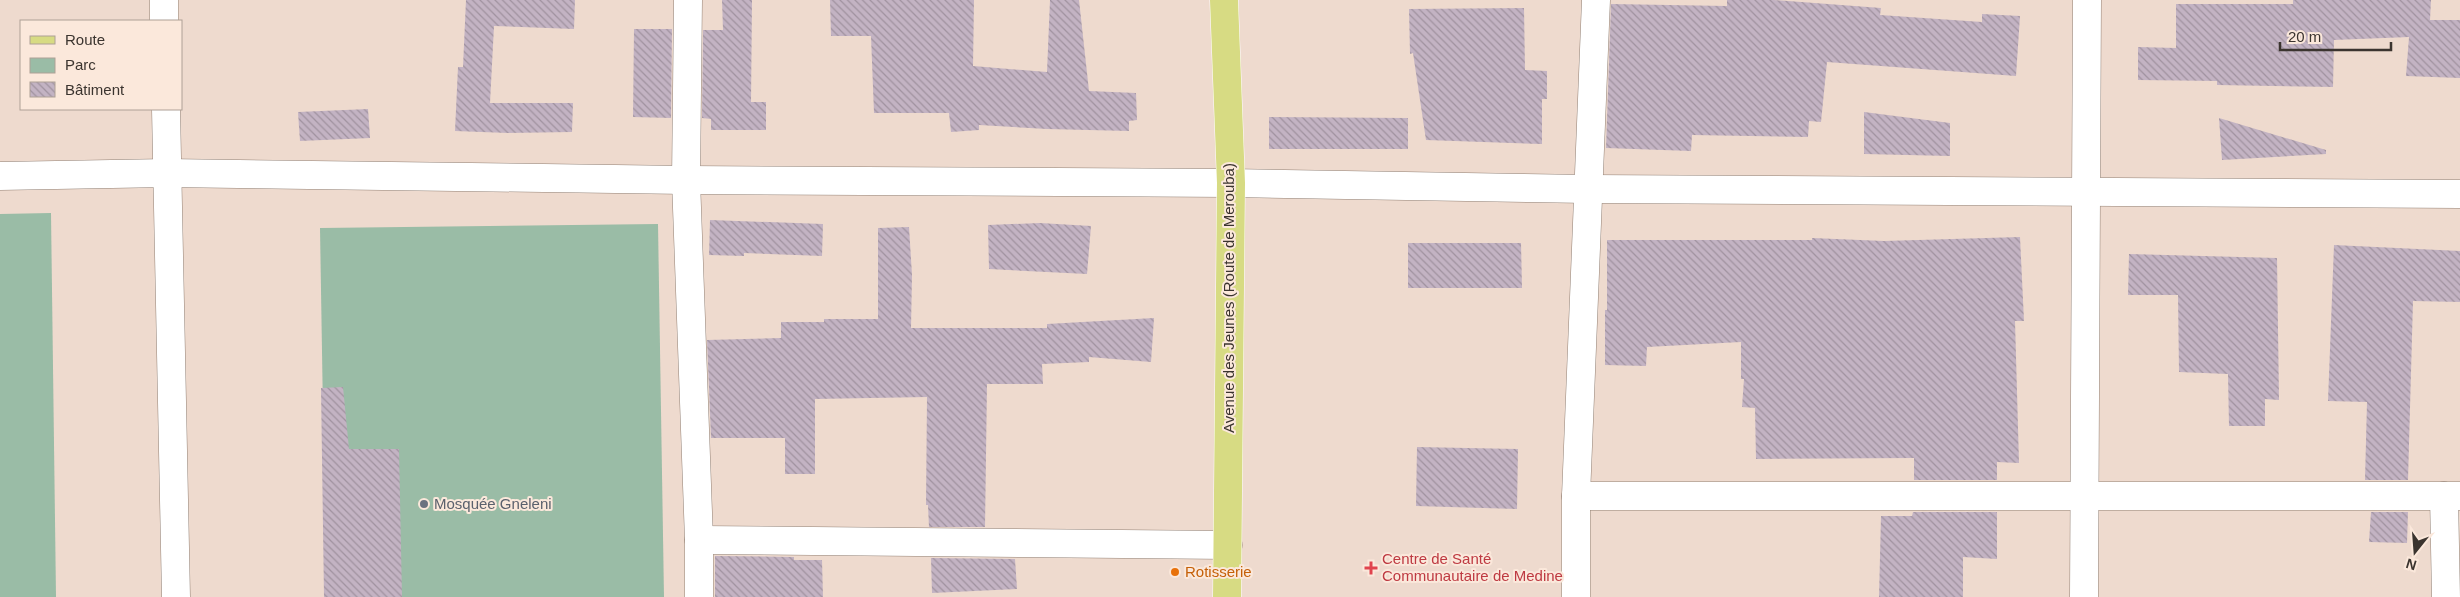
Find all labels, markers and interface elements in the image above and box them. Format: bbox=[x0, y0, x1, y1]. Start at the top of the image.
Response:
legend bbox=[20, 20, 182, 110]
scale bar bbox=[2280, 20, 2391, 52]
text: 20 m bbox=[2288, 28, 2321, 45]
text: Route bbox=[65, 31, 105, 48]
text: Parc bbox=[65, 56, 96, 73]
text: Bâtiment bbox=[65, 81, 125, 98]
street label: Avenue des Jeunes (Route de Merouba) bbox=[1220, 163, 1237, 433]
place label: Mosquée Gneleni bbox=[434, 495, 552, 512]
marker: Mosquée Gneleni bbox=[418, 498, 430, 510]
north arrow bbox=[2390, 527, 2440, 577]
place label: Centre de Santé Communautaire de Medine bbox=[1382, 550, 1563, 584]
text: N bbox=[2404, 555, 2418, 574]
marker: Centre de Santé Communautaire de Medine bbox=[1364, 561, 1378, 575]
place label: Rotisserie bbox=[1185, 563, 1252, 580]
marker: Rotisserie bbox=[1169, 566, 1181, 578]

